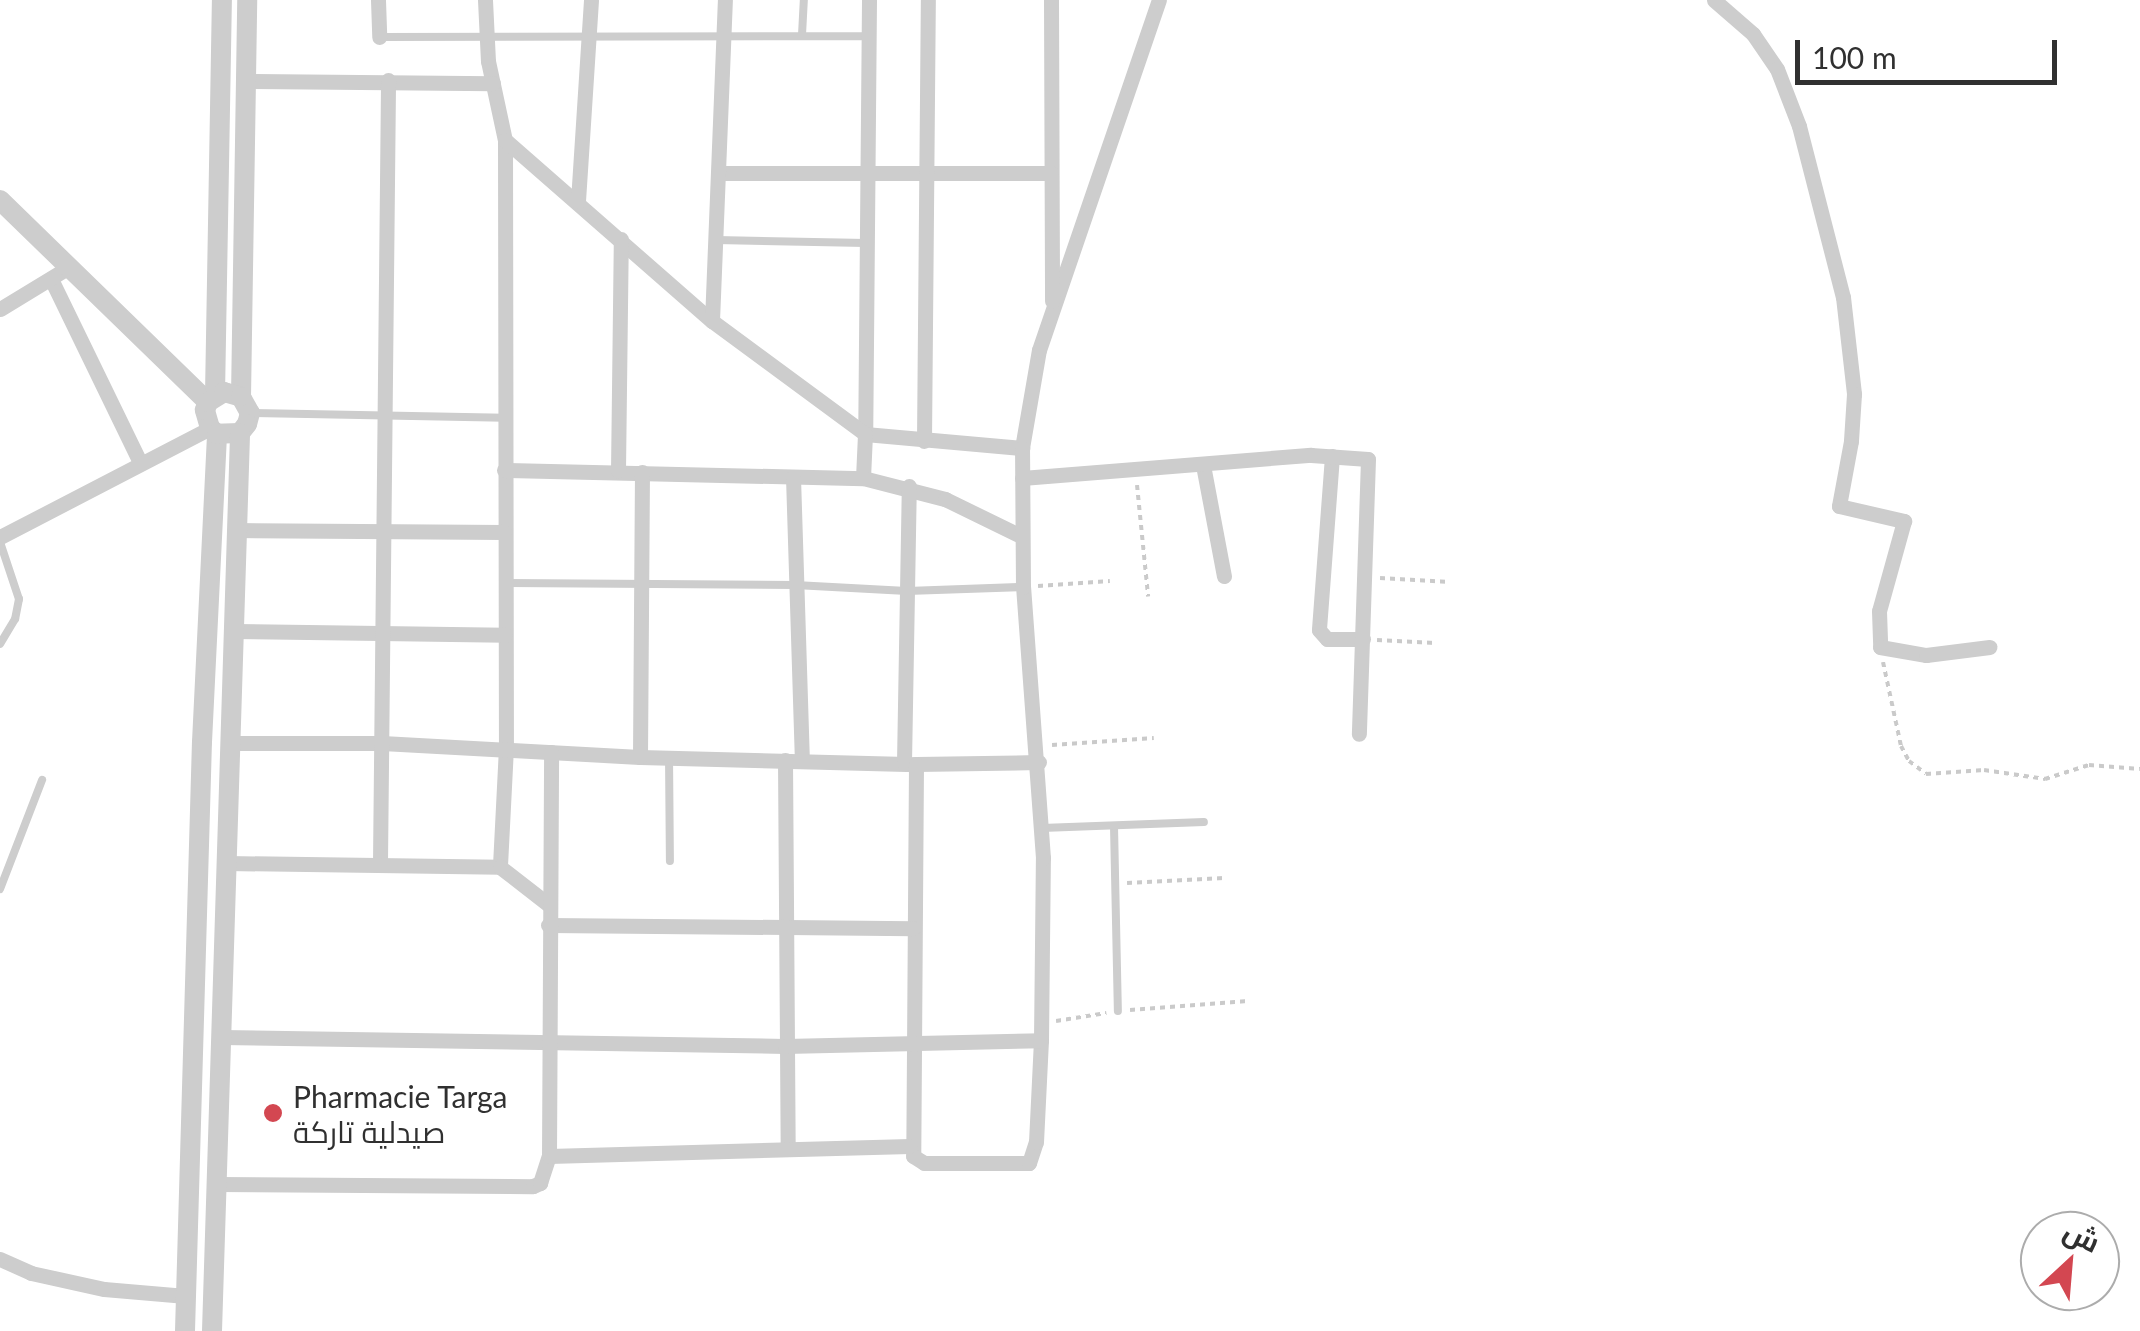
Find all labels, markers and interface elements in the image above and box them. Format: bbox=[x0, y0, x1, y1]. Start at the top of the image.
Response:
scale bar bbox=[1800, 20, 2062, 82]
text: 100 m bbox=[1812, 39, 1897, 75]
place label: Pharmacie Targa صيدلية تاركة bbox=[293, 1078, 508, 1148]
marker: Pharmacie Targa صيدلية تاركة bbox=[262, 1102, 284, 1124]
north arrow bbox=[2020, 1211, 2120, 1311]
text: ش bbox=[2059, 1213, 2106, 1259]

